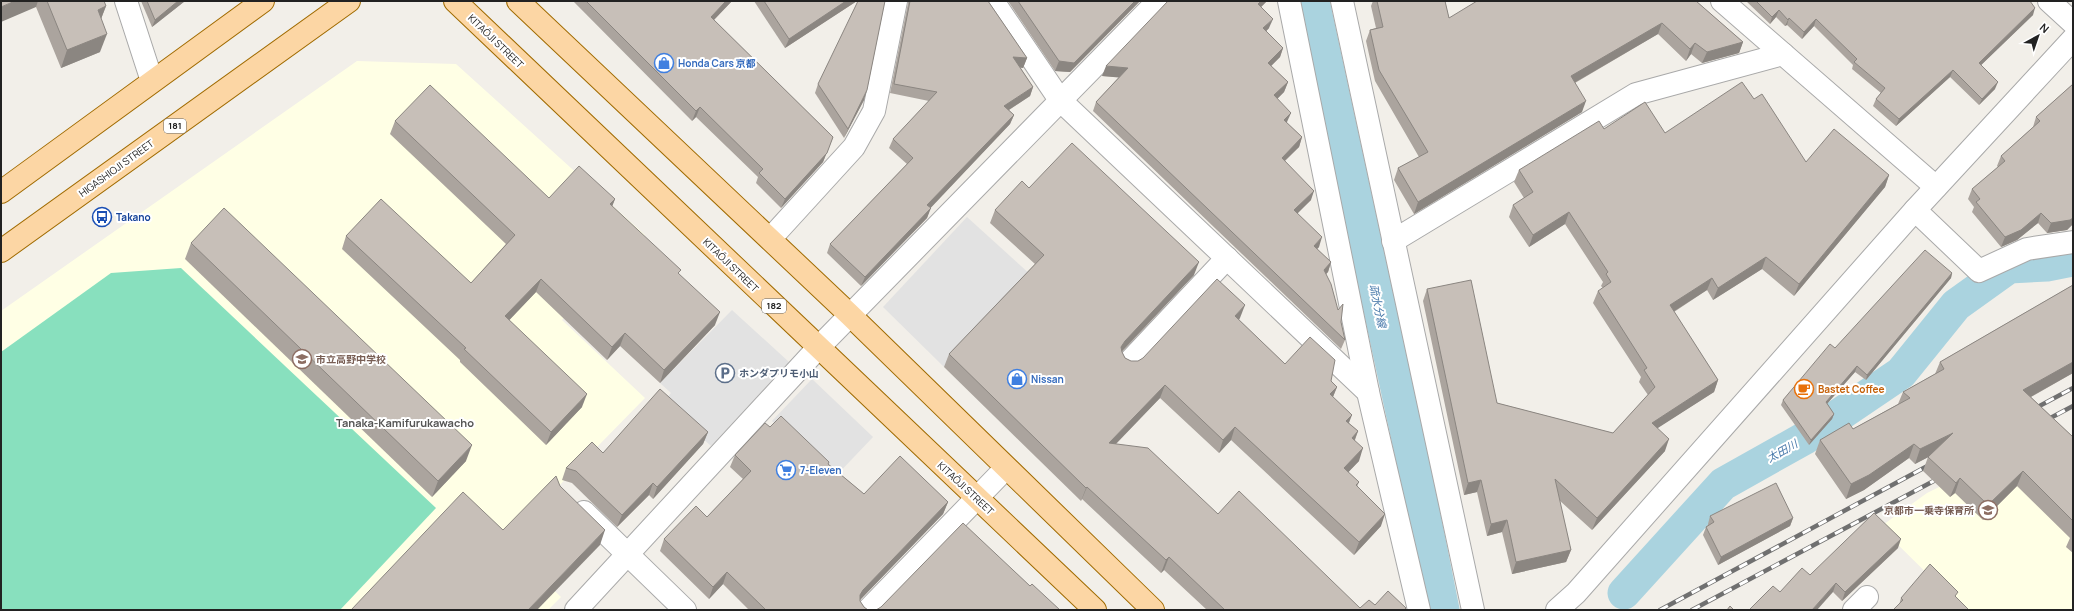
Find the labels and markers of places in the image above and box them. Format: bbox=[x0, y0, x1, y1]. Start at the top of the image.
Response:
shop icon: Honda Cars 京都 bbox=[653, 52, 675, 74]
place label: Honda Cars 京都 bbox=[678, 56, 756, 70]
bus stop icon: Takano bbox=[91, 206, 113, 228]
place label: Takano bbox=[116, 210, 151, 224]
school or university icon: 市立高野中学校 bbox=[291, 348, 313, 370]
place label: 市立高野中学校 bbox=[316, 352, 386, 366]
parking icon: ホンダプリモ小山 bbox=[714, 362, 736, 384]
place label: ホンダプリモ小山 bbox=[739, 366, 819, 380]
shop icon: Nissan bbox=[1006, 368, 1028, 390]
place label: Nissan bbox=[1031, 372, 1064, 386]
cafe icon: Bastet Coffee bbox=[1793, 378, 1815, 400]
place label: Bastet Coffee bbox=[1818, 382, 1884, 396]
supermarket icon: 7-Eleven bbox=[775, 459, 797, 481]
place label: 7-Eleven bbox=[800, 463, 841, 477]
school or university icon: 京都市一乗寺保育所 bbox=[1977, 499, 1999, 521]
place label: 京都市一乗寺保育所 bbox=[1884, 503, 1974, 517]

